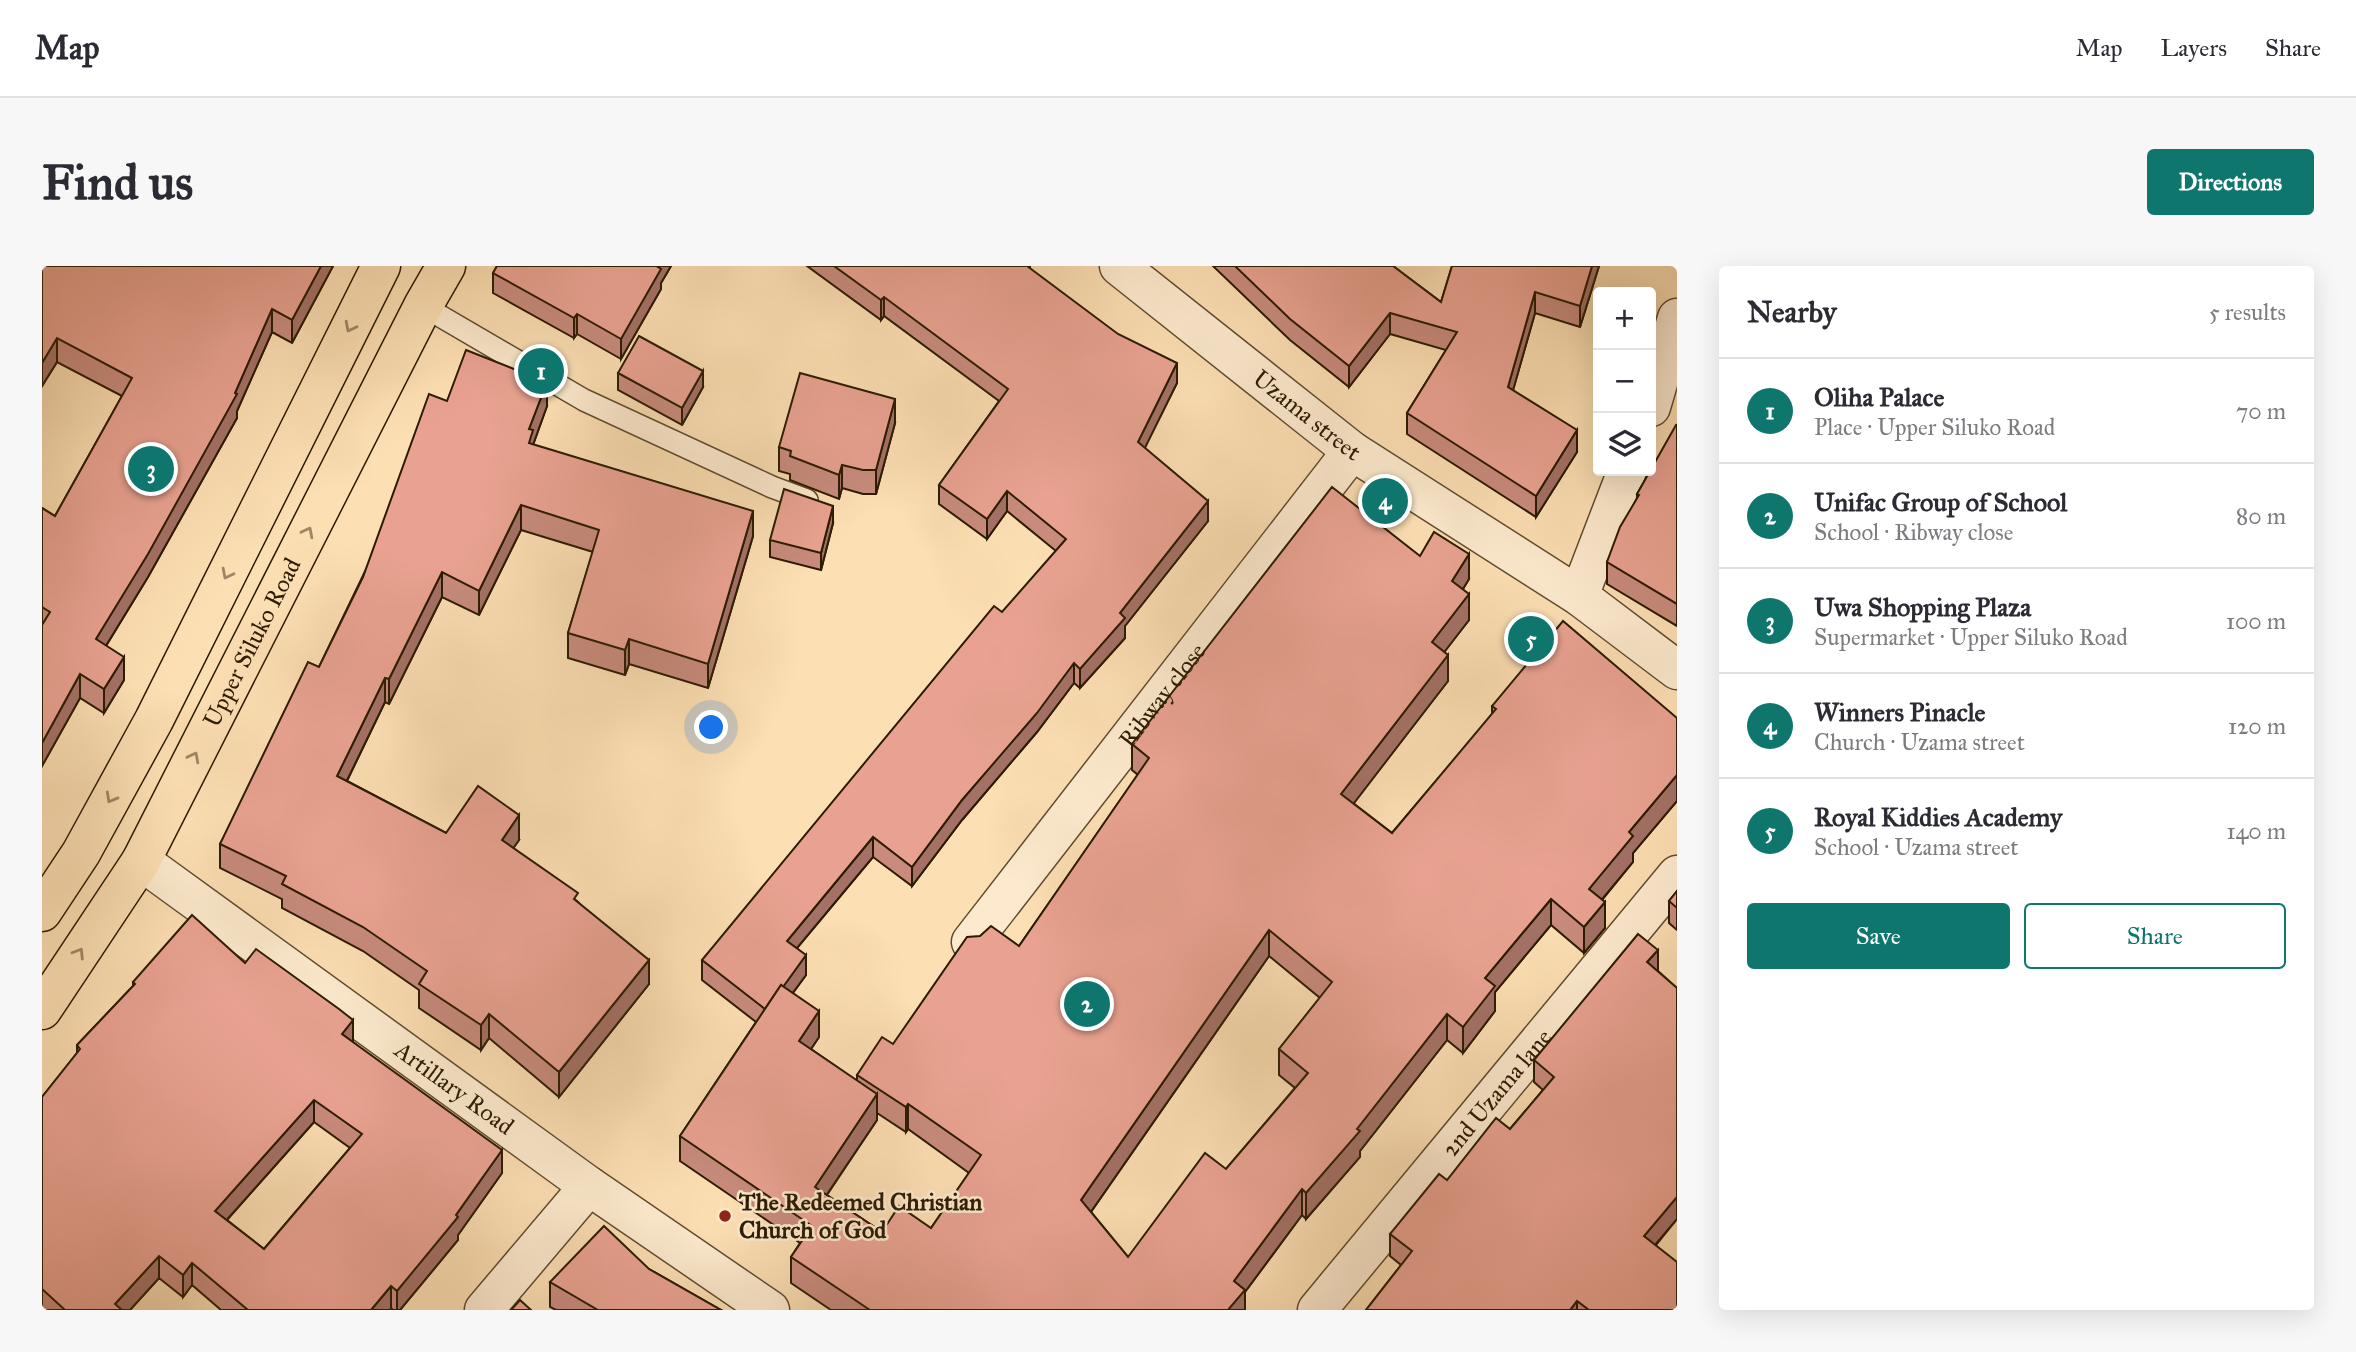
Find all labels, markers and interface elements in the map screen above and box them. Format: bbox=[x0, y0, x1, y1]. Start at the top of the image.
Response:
text: Map bbox=[35, 28, 99, 68]
text: Map bbox=[2076, 33, 2123, 63]
text: Layers bbox=[2161, 33, 2227, 63]
text: Share bbox=[2265, 33, 2321, 63]
button: Directions bbox=[2147, 149, 2314, 215]
text: Find us bbox=[42, 153, 193, 212]
map controls bbox=[1593, 287, 1656, 476]
button: + bbox=[1593, 287, 1656, 350]
text: Nearby bbox=[1747, 294, 1837, 330]
text: 5 results bbox=[2209, 298, 2286, 326]
one-way arrow bbox=[345, 320, 359, 332]
pin: 1 bbox=[518, 345, 564, 397]
button: − bbox=[1593, 350, 1656, 413]
street label: Uzama street bbox=[1247, 363, 1367, 468]
text: Oliha Palace bbox=[1814, 381, 1944, 413]
text: 1 bbox=[1765, 397, 1775, 425]
text: 70 m bbox=[2236, 397, 2286, 425]
button: layers bbox=[1593, 413, 1656, 476]
text: Place · Upper Siluko Road bbox=[1814, 413, 2055, 441]
pin: 3 bbox=[128, 443, 174, 495]
pin: 4 bbox=[1362, 475, 1408, 527]
text: Unifac Group of School bbox=[1814, 486, 2067, 518]
text: 2 bbox=[1764, 502, 1776, 530]
text: 80 m bbox=[2236, 502, 2286, 530]
text: School · Ribway close bbox=[1814, 518, 2013, 546]
one-way arrow bbox=[299, 527, 313, 539]
street label: Upper Siluko Road bbox=[197, 553, 307, 732]
one-way arrow bbox=[221, 567, 235, 579]
text: Uwa Shopping Plaza bbox=[1814, 591, 2031, 623]
text: 3 bbox=[1765, 607, 1775, 635]
text: 100 m bbox=[2226, 607, 2286, 635]
pin: 5 bbox=[1508, 613, 1554, 665]
text: Supermarket · Upper Siluko Road bbox=[1814, 623, 2128, 651]
street label: Ribway close bbox=[1112, 637, 1212, 754]
text: Winners Pinacle bbox=[1814, 696, 1985, 728]
your location bbox=[694, 710, 728, 744]
text: 4 bbox=[1764, 712, 1776, 740]
text: 120 m bbox=[2228, 712, 2286, 740]
text: Church · Uzama street bbox=[1814, 728, 2025, 756]
one-way arrow bbox=[185, 752, 199, 764]
one-way arrow bbox=[106, 791, 119, 803]
text: Royal Kiddies Academy bbox=[1814, 801, 2062, 833]
text: 5 bbox=[1765, 817, 1775, 845]
text: 140 m bbox=[2226, 817, 2286, 845]
text: School · Uzama street bbox=[1814, 833, 2019, 861]
button: Save bbox=[1747, 903, 2010, 969]
button: Share bbox=[2024, 903, 2286, 969]
one-way arrow bbox=[71, 948, 84, 961]
pin: 2 bbox=[1064, 978, 1110, 1030]
street label: 2nd Uzama lane bbox=[1435, 1023, 1558, 1163]
street label: Artillary Road bbox=[388, 1034, 520, 1141]
place label: The Redeemed Christian Church of God bbox=[738, 1187, 982, 1245]
marker: The Redeemed Christian Church of God bbox=[717, 1208, 733, 1224]

